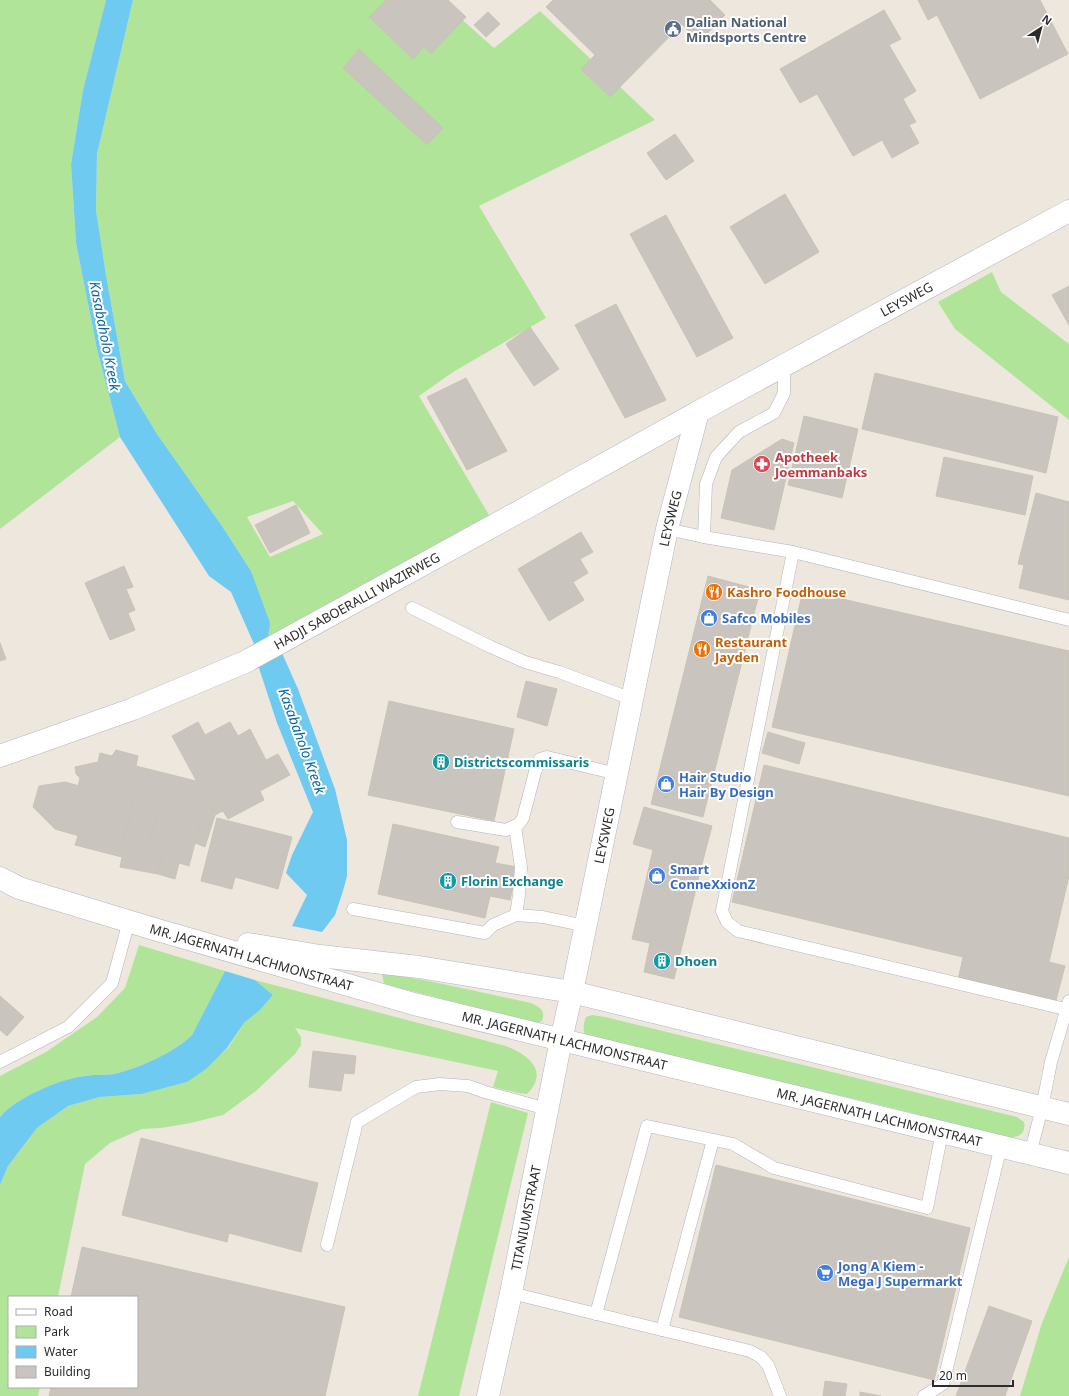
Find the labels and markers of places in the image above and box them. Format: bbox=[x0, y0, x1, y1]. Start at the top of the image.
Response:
place label: Dalian National Mindsports Centre bbox=[686, 13, 807, 46]
public building icon: Dalian National Mindsports Centre bbox=[663, 19, 683, 39]
place label: Apotheek Joemmanbaks bbox=[774, 448, 867, 481]
pharmacy icon: Apotheek Joemmanbaks bbox=[752, 454, 772, 474]
restaurant icon: Kashro Foodhouse bbox=[704, 582, 724, 602]
place label: Kashro Foodhouse bbox=[727, 583, 847, 601]
shop icon: Safco Mobiles bbox=[699, 608, 719, 628]
place label: Safco Mobiles bbox=[722, 609, 811, 627]
place label: Restaurant Jayden bbox=[714, 633, 787, 666]
restaurant icon: Restaurant Jayden bbox=[692, 639, 712, 659]
building icon: Districtscommissaris bbox=[431, 752, 451, 772]
place label: Districtscommissaris bbox=[454, 753, 589, 771]
place label: Hair Studio Hair By Design bbox=[679, 768, 774, 801]
shop icon: Hair Studio Hair By Design bbox=[656, 774, 676, 794]
place label: Smart ConneXxionZ bbox=[670, 860, 756, 893]
shop icon: Smart ConneXxionZ bbox=[647, 866, 667, 886]
building icon: Florin Exchange bbox=[438, 871, 458, 891]
place label: Florin Exchange bbox=[461, 872, 564, 890]
building icon: Dhoen bbox=[652, 951, 672, 971]
place label: Dhoen bbox=[675, 952, 717, 970]
place label: Jong A Kiem - Mega J Supermarkt bbox=[837, 1257, 963, 1290]
supermarket icon: Jong A Kiem - Mega J Supermarkt bbox=[815, 1263, 835, 1283]

